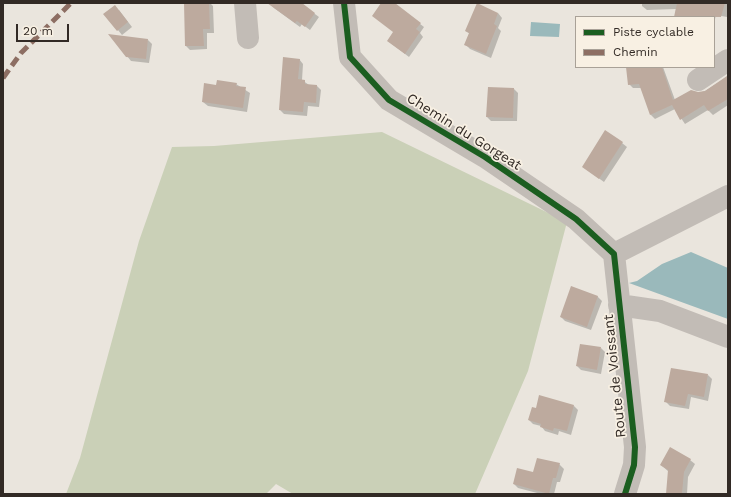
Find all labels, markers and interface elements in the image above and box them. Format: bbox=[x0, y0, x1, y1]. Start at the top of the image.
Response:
scale bar bbox=[18, 16, 71, 42]
legend bbox=[575, 16, 715, 68]
text: 20 m bbox=[23, 24, 53, 38]
text: Piste cyclable bbox=[613, 25, 694, 39]
text: Chemin bbox=[613, 45, 658, 59]
street label: Chemin du Gorgeat bbox=[404, 90, 524, 174]
street label: Route de Voissant bbox=[600, 313, 630, 439]

